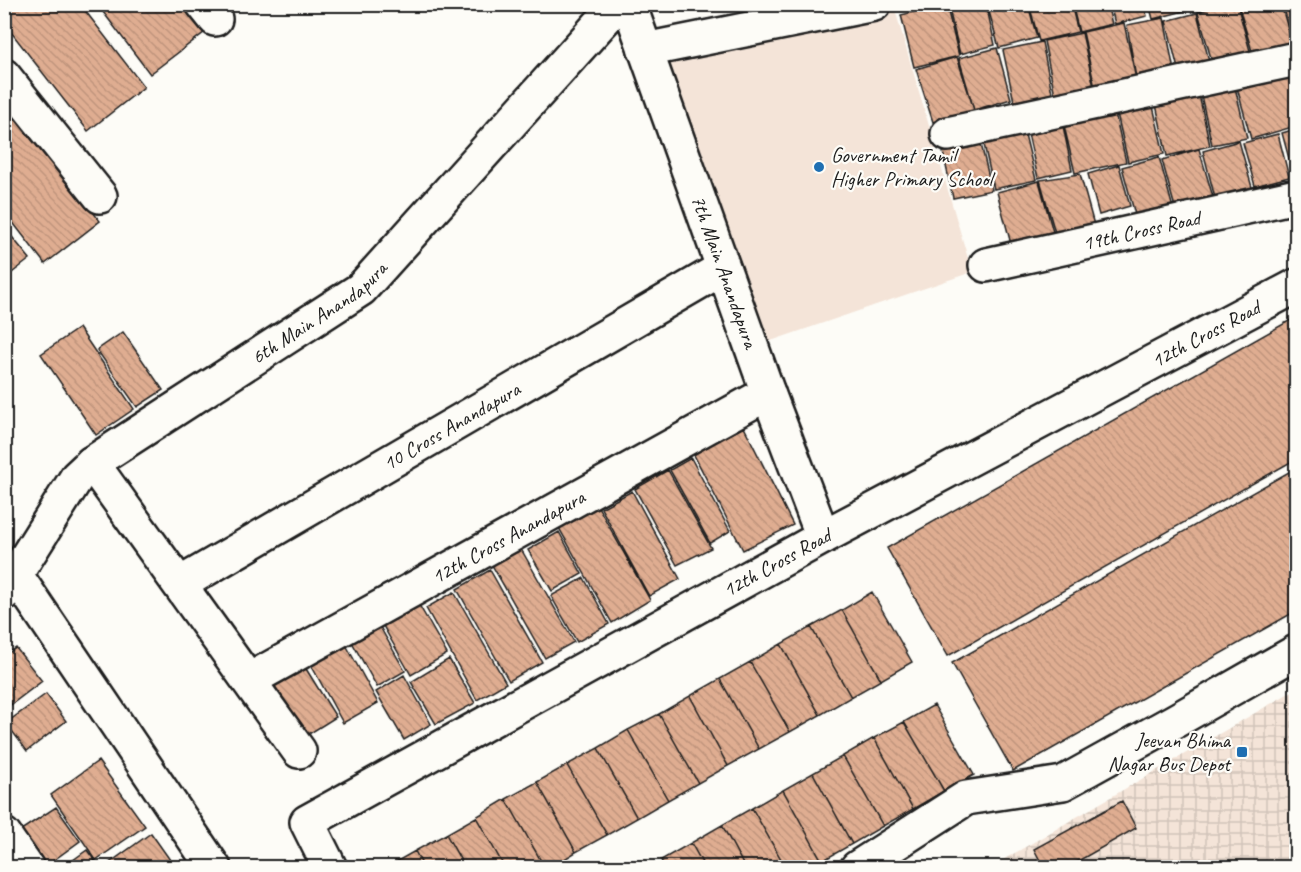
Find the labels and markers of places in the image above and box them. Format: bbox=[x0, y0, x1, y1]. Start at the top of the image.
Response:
place label: Government Tamil Higher Primary School bbox=[831, 142, 995, 192]
marker: Government Tamil Higher Primary School bbox=[812, 160, 826, 174]
place label: Jeevan Bhima Nagar Bus Depot bbox=[1108, 727, 1232, 777]
marker: Jeevan Bhima Nagar Bus Depot bbox=[1235, 745, 1249, 759]

